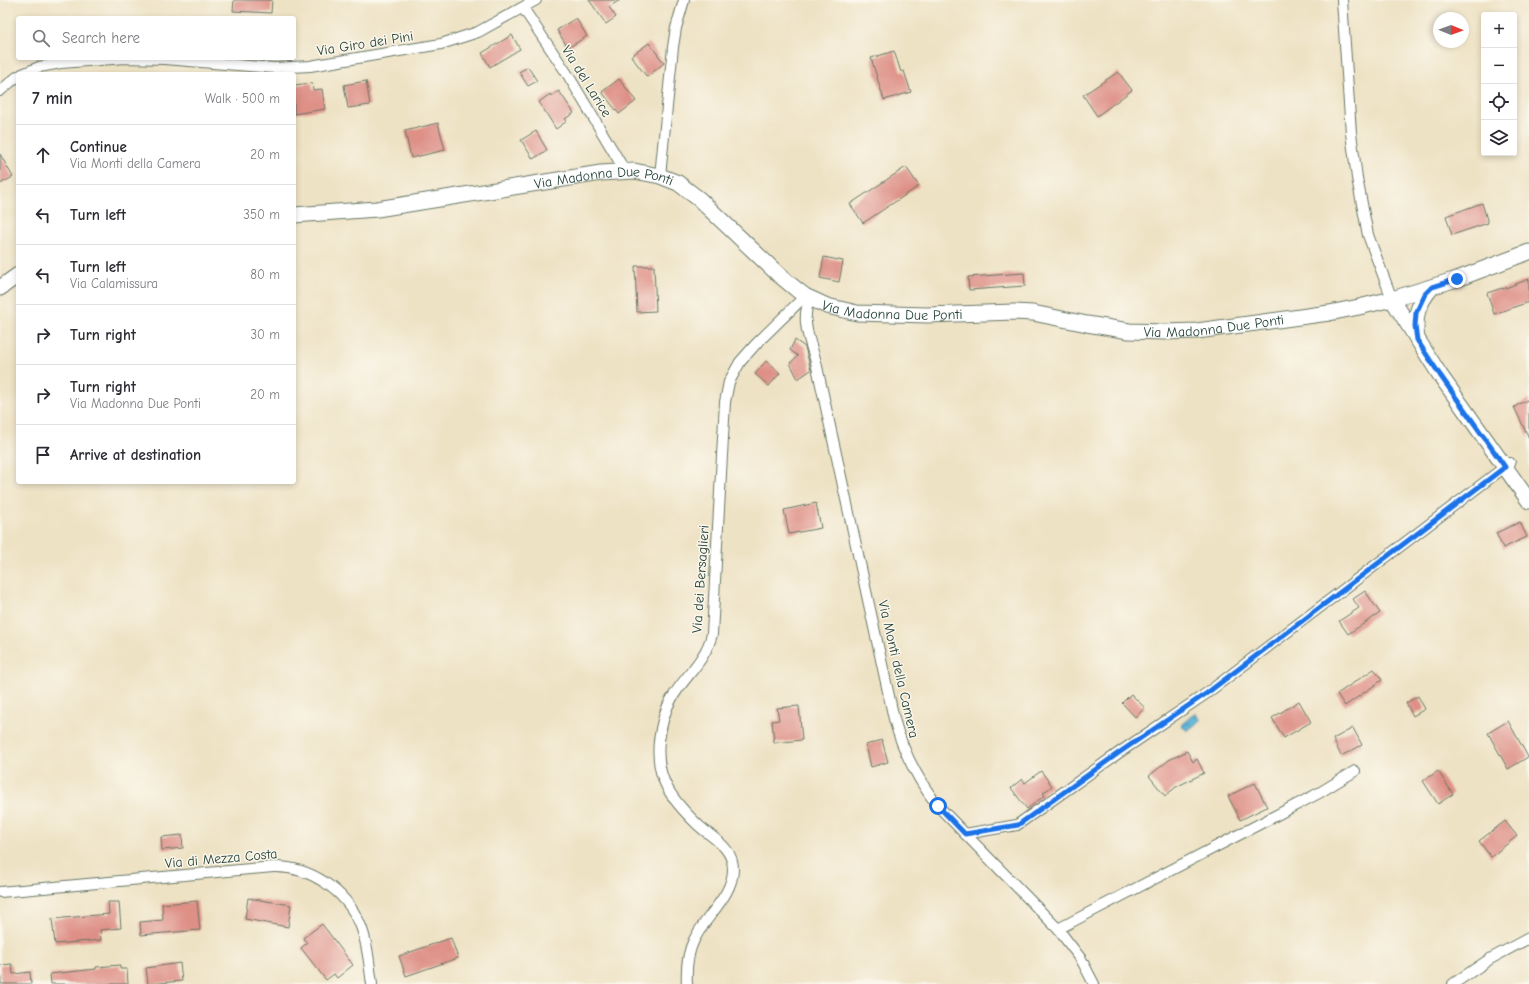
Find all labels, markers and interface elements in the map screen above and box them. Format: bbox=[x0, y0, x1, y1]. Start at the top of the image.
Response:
north arrow bbox=[1433, 12, 1469, 48]
map controls bbox=[1481, 12, 1517, 156]
button: + bbox=[1481, 12, 1517, 48]
search box bbox=[16, 16, 296, 60]
icon: search bbox=[30, 27, 52, 49]
street label: Via Giro dei Pini bbox=[316, 27, 415, 60]
text: Search here bbox=[62, 29, 140, 47]
street label: Via del Larice bbox=[558, 42, 615, 120]
button: − bbox=[1481, 48, 1517, 84]
button: locate bbox=[1481, 84, 1517, 120]
text: 7 min bbox=[32, 89, 73, 108]
text: Walk · 500 m bbox=[205, 91, 280, 106]
button: layers bbox=[1481, 120, 1517, 156]
text: Continue bbox=[70, 138, 127, 156]
icon: ahead bbox=[32, 144, 54, 166]
text: 20 m bbox=[250, 147, 280, 162]
text: Via Monti della Camera bbox=[70, 156, 201, 171]
street label: Via Madonna Due Ponti bbox=[533, 163, 676, 193]
icon: left bbox=[32, 204, 54, 226]
text: Turn left bbox=[70, 206, 126, 224]
text: 350 m bbox=[243, 207, 280, 222]
text: Turn left bbox=[70, 258, 126, 276]
icon: left bbox=[32, 264, 54, 286]
text: 80 m bbox=[250, 267, 280, 282]
route end bbox=[1448, 270, 1466, 288]
text: Via Calamissura bbox=[70, 276, 158, 291]
street label: Via Madonna Due Ponti bbox=[819, 297, 963, 324]
street label: Via Madonna Due Ponti bbox=[1143, 311, 1285, 341]
icon: right bbox=[32, 324, 54, 346]
text: Turn right bbox=[70, 326, 136, 344]
text: 30 m bbox=[250, 327, 280, 342]
text: Turn right bbox=[70, 378, 136, 396]
icon: right bbox=[32, 384, 54, 406]
text: 20 m bbox=[250, 387, 280, 402]
text: Via Madonna Due Ponti bbox=[70, 396, 201, 411]
icon: arrive bbox=[32, 444, 54, 466]
text: Arrive at destination bbox=[70, 446, 201, 464]
street label: Via dei Bersaglieri bbox=[688, 524, 713, 634]
street label: Via Monti della Camera bbox=[874, 599, 923, 740]
route start bbox=[929, 797, 947, 815]
street label: Via di Mezza Costa bbox=[164, 845, 278, 872]

